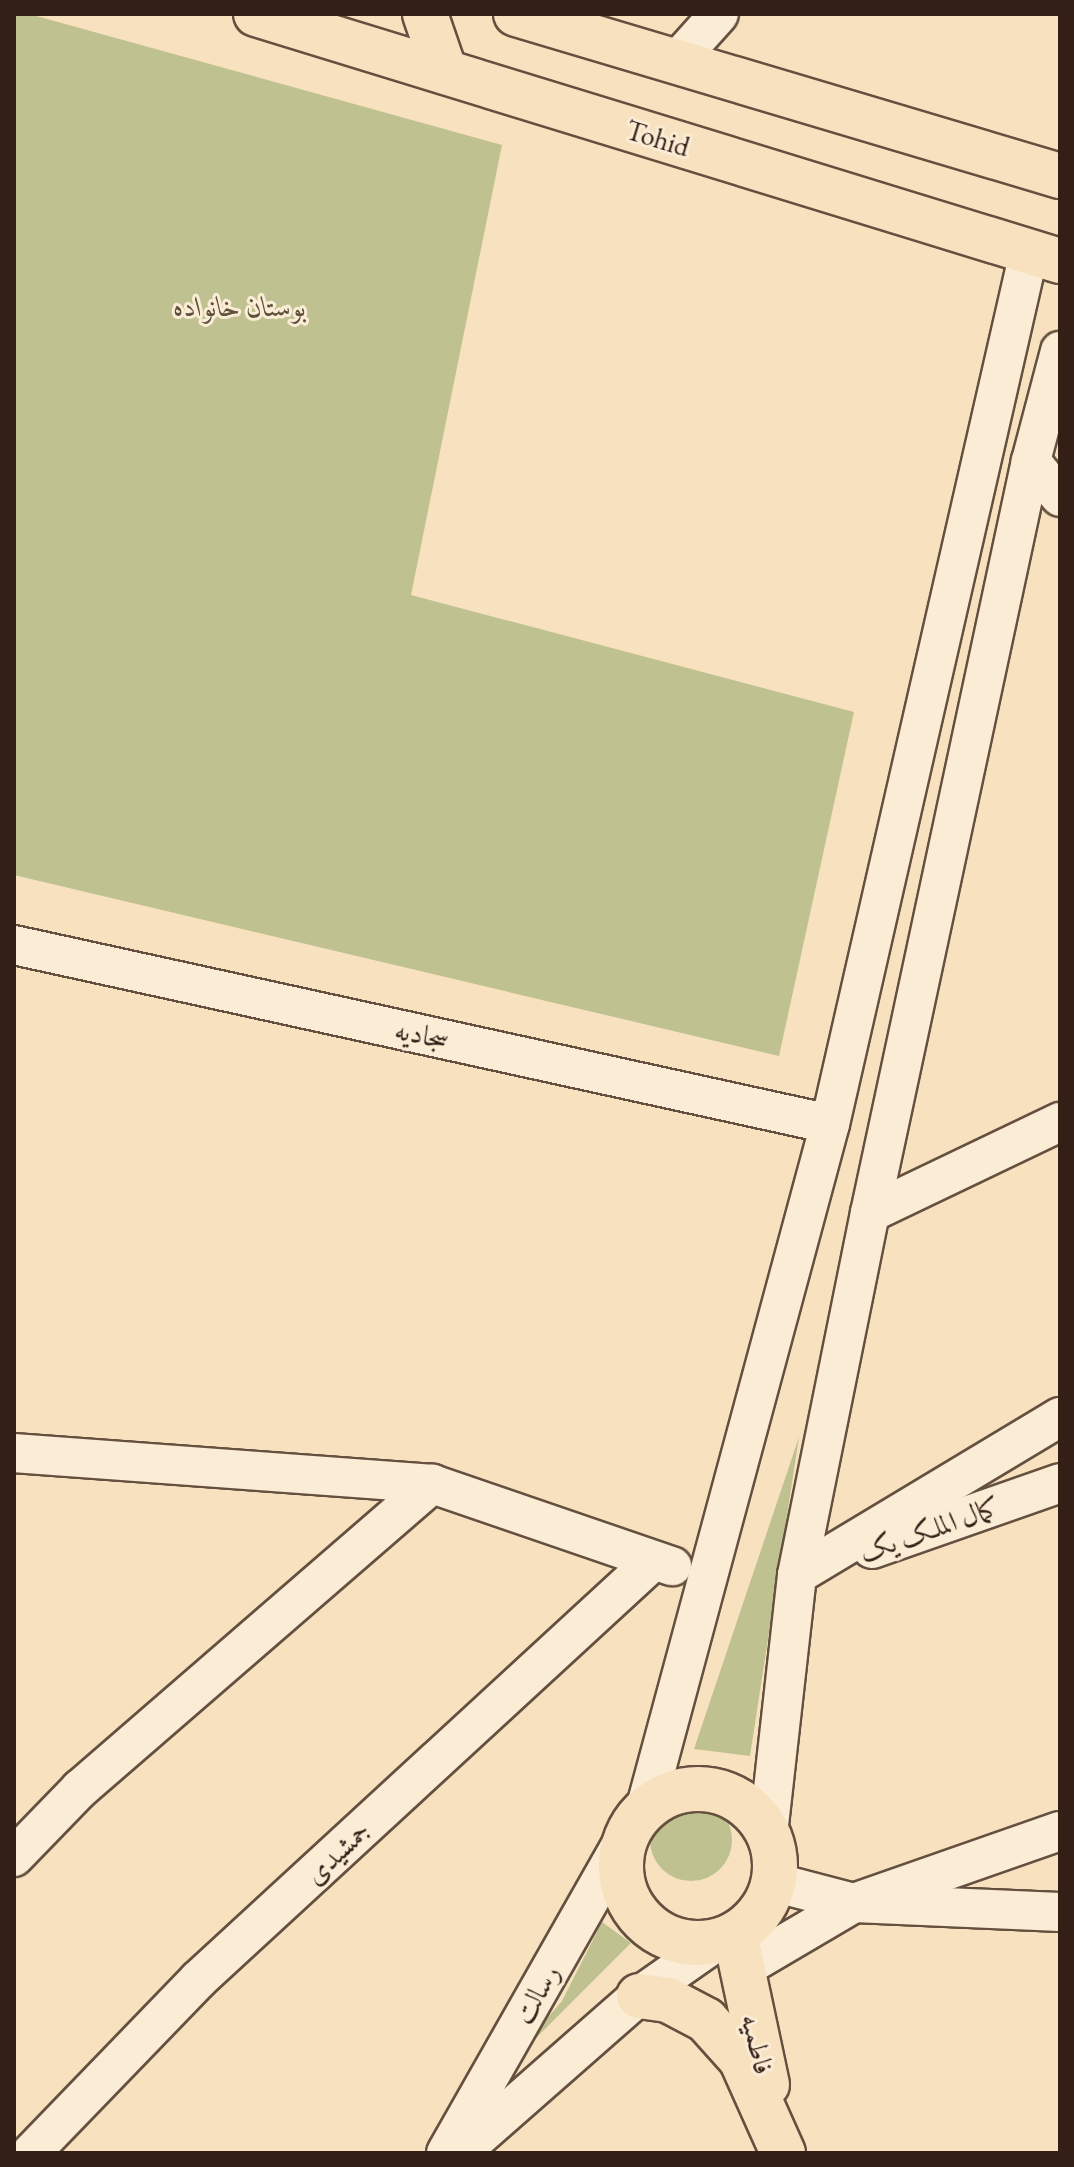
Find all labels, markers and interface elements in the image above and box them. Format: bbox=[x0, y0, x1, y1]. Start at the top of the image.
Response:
street label: Tohid bbox=[622, 112, 694, 164]
park label: بوستان خانواده bbox=[173, 289, 307, 323]
street label: سجادیه bbox=[392, 1012, 452, 1056]
street label: کمال الملک یک bbox=[855, 1489, 1003, 1569]
street label: جمشیدی bbox=[297, 1813, 377, 1891]
street label: رسالت bbox=[506, 1958, 566, 2030]
street label: فاطمیه bbox=[735, 2011, 781, 2077]

